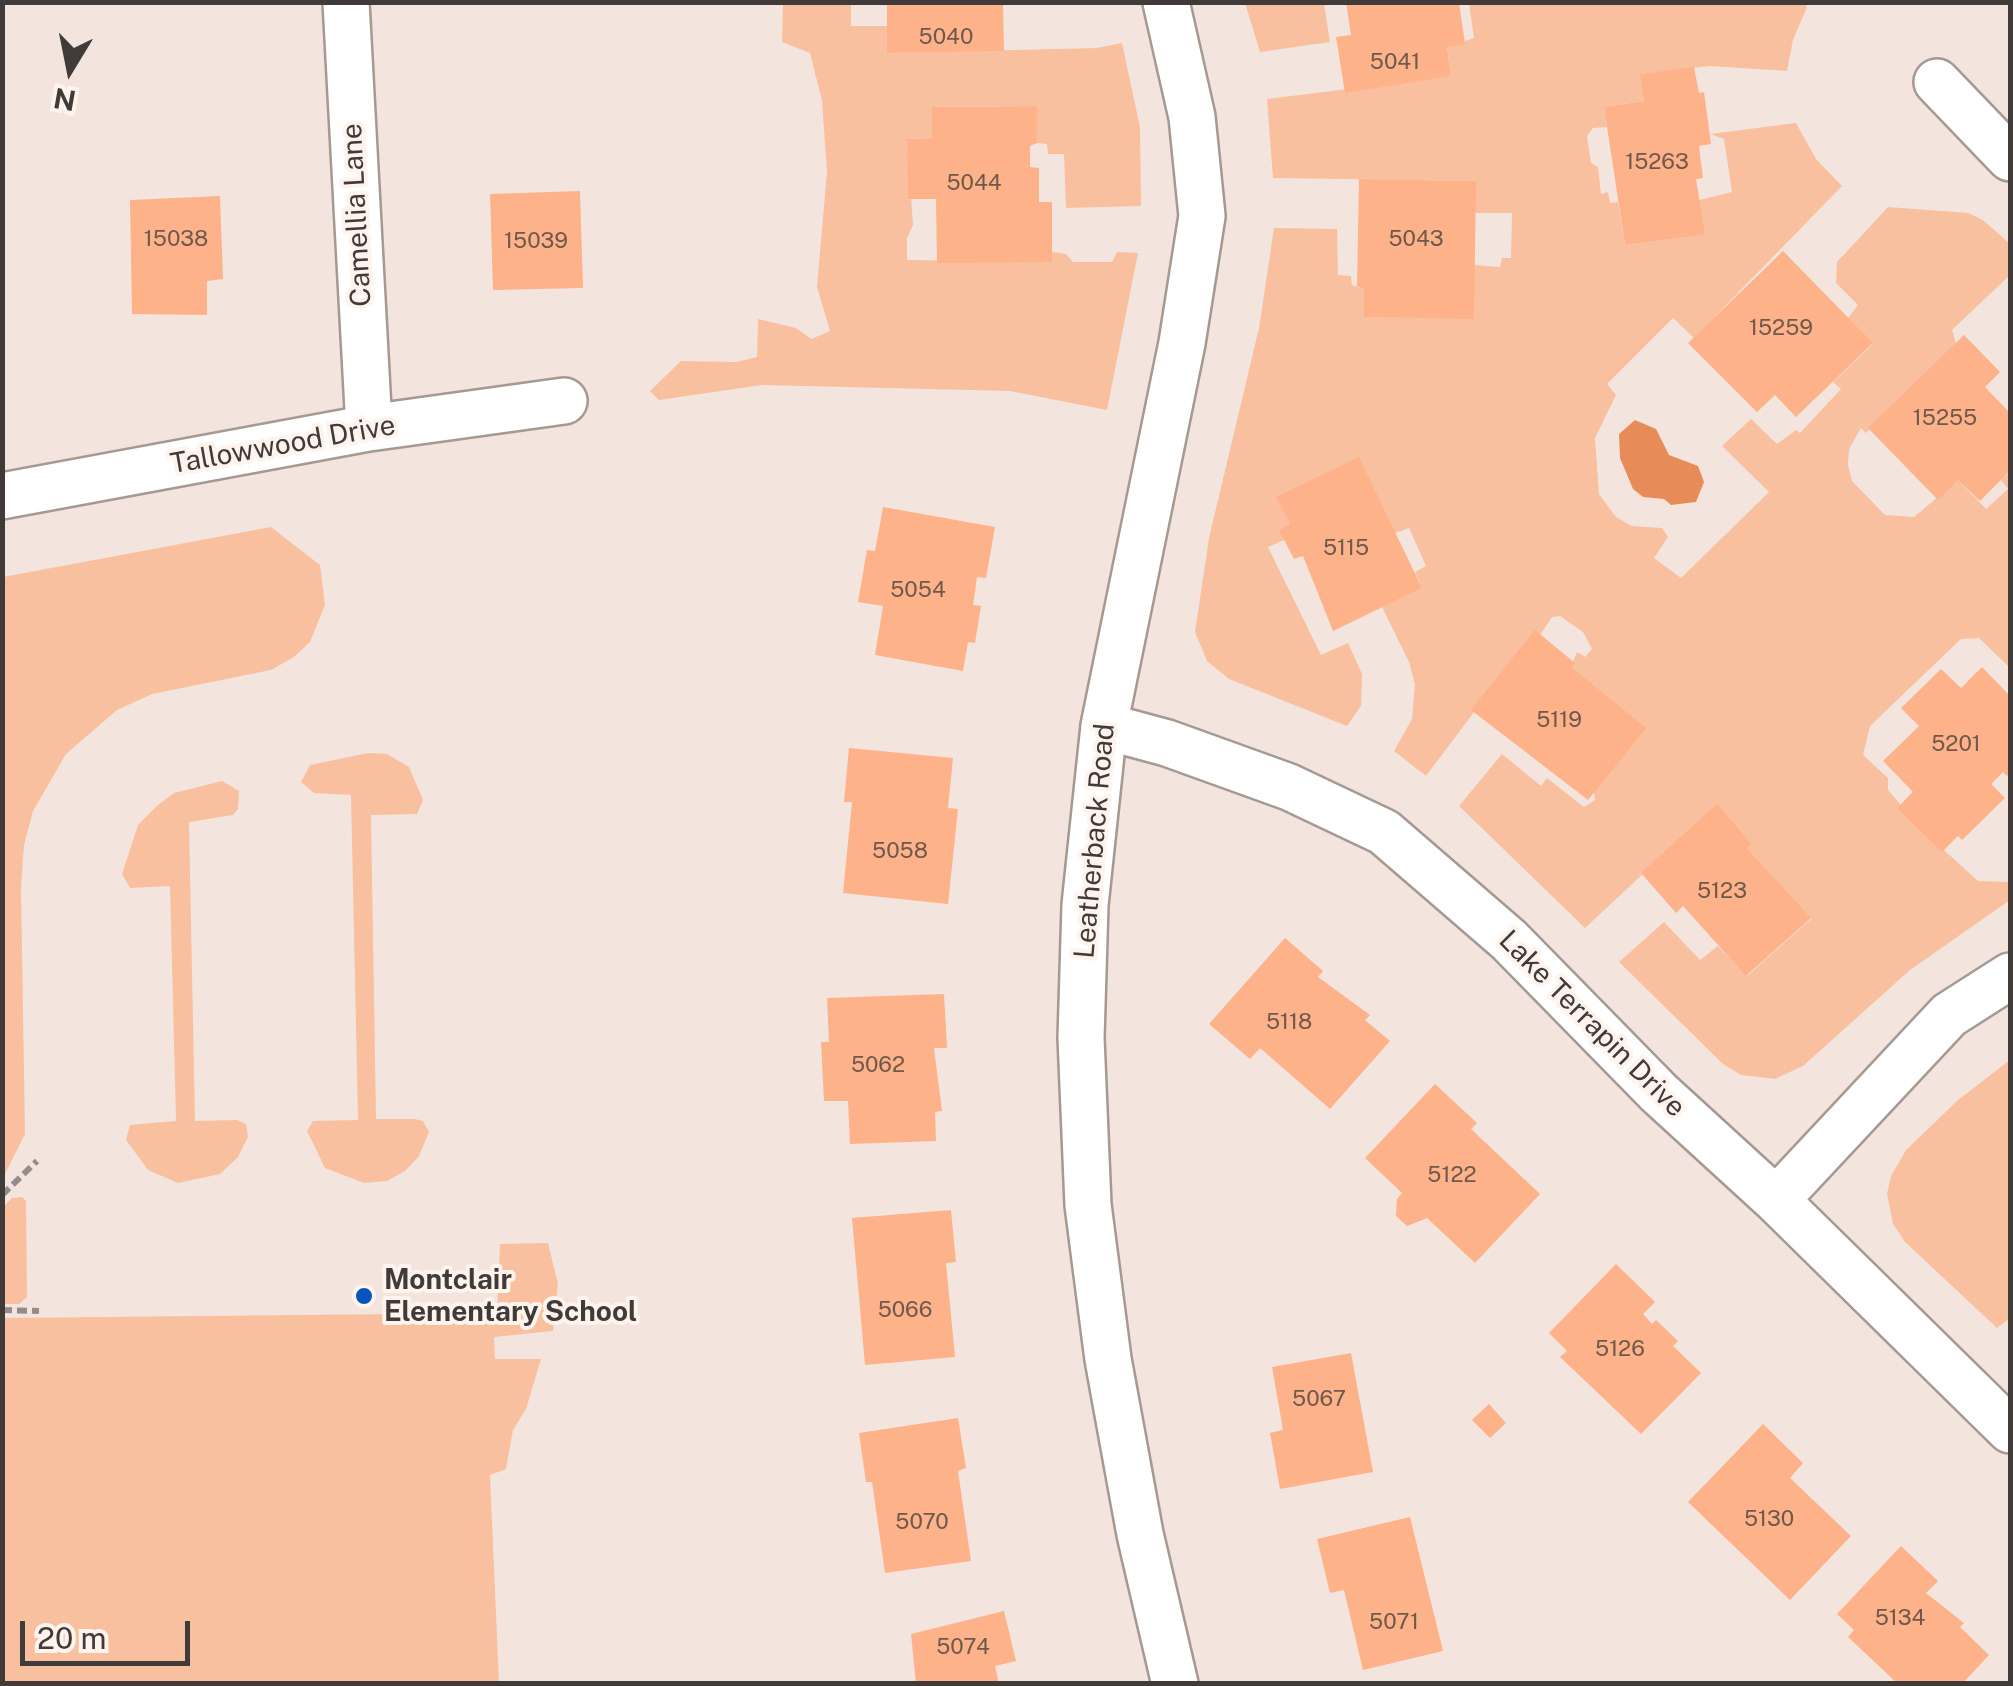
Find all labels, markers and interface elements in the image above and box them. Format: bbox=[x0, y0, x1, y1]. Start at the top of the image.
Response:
north arrow bbox=[20, 20, 120, 120]
house number: 5040 bbox=[919, 24, 973, 50]
house number: 5041 bbox=[1370, 49, 1420, 75]
text: N bbox=[51, 82, 78, 118]
street label: Camellia Lane bbox=[335, 123, 379, 307]
house number: 15263 bbox=[1625, 149, 1689, 175]
house number: 5044 bbox=[946, 170, 1002, 196]
house number: 15038 bbox=[144, 226, 208, 252]
house number: 5043 bbox=[1388, 226, 1444, 252]
house number: 15039 bbox=[504, 228, 568, 254]
house number: 15259 bbox=[1749, 315, 1813, 341]
house number: 15255 bbox=[1913, 405, 1977, 431]
street label: Tallowwood Drive bbox=[168, 409, 398, 481]
house number: 5115 bbox=[1323, 535, 1369, 561]
house number: 5054 bbox=[890, 577, 946, 603]
house number: 5119 bbox=[1536, 707, 1582, 733]
street label: Leatherback Road bbox=[1068, 722, 1122, 960]
house number: 5201 bbox=[1931, 731, 1981, 757]
house number: 5058 bbox=[872, 838, 928, 864]
house number: 5123 bbox=[1697, 878, 1747, 904]
street label: Lake Terrapin Drive bbox=[1492, 924, 1692, 1124]
house number: 5118 bbox=[1266, 1009, 1312, 1035]
house number: 5062 bbox=[851, 1052, 905, 1078]
house number: 5122 bbox=[1427, 1162, 1477, 1188]
place label: Montclair Elementary School bbox=[384, 1263, 637, 1329]
marker: Montclair Elementary School bbox=[353, 1285, 375, 1307]
house number: 5066 bbox=[878, 1297, 932, 1323]
house number: 5126 bbox=[1595, 1336, 1645, 1362]
house number: 5067 bbox=[1292, 1386, 1346, 1412]
house number: 5130 bbox=[1744, 1506, 1794, 1532]
house number: 5070 bbox=[895, 1509, 949, 1535]
scale bar bbox=[25, 1601, 195, 1663]
house number: 5134 bbox=[1875, 1605, 1925, 1631]
house number: 5071 bbox=[1369, 1609, 1419, 1635]
text: 20 m bbox=[37, 1620, 106, 1656]
house number: 5074 bbox=[936, 1634, 990, 1660]

